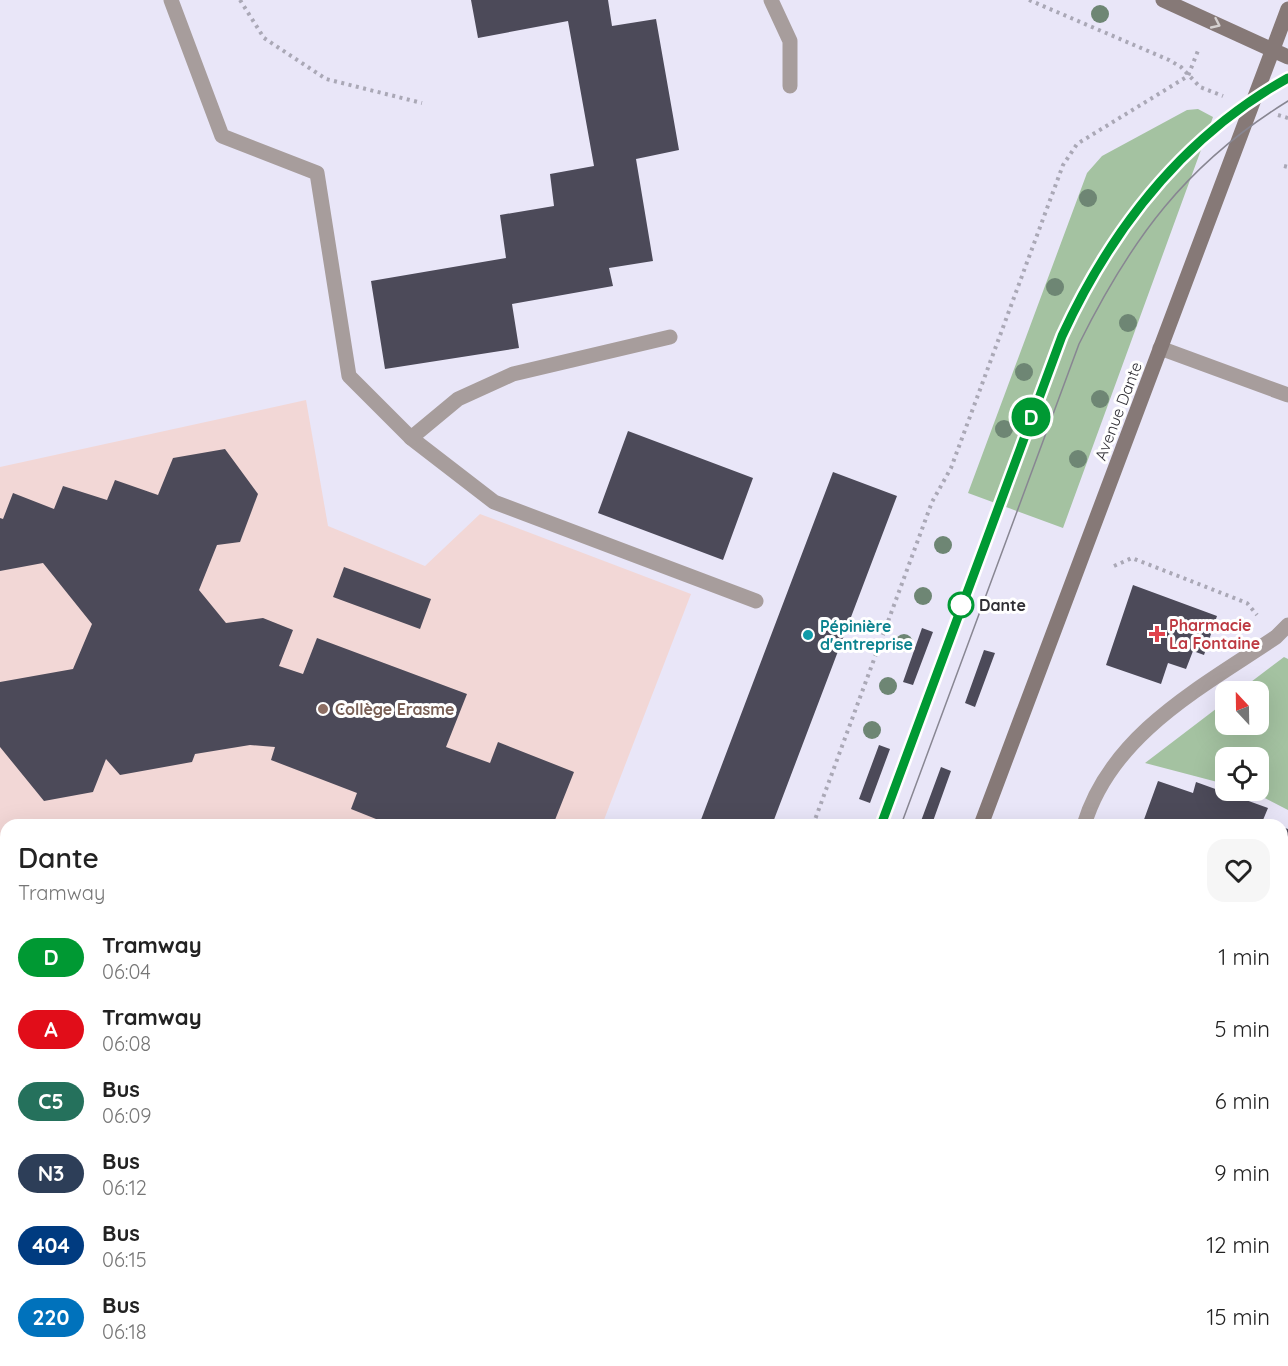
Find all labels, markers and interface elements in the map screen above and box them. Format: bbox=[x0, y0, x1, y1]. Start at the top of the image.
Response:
one-way arrow bbox=[1209, 17, 1220, 29]
street label: Avenue Dante bbox=[1090, 359, 1146, 463]
line badge: D bbox=[1012, 398, 1050, 436]
text: D bbox=[1023, 404, 1039, 430]
marker: Dante bbox=[948, 592, 974, 618]
place label: Dante bbox=[979, 595, 1026, 615]
place label: Pharmacie La Fontaine bbox=[1169, 615, 1260, 653]
place label: Pépinière d'entreprise bbox=[820, 616, 913, 654]
marker: Pharmacie La Fontaine bbox=[1150, 627, 1164, 641]
marker: Pépinière d'entreprise bbox=[801, 628, 815, 642]
north arrow bbox=[1215, 681, 1269, 735]
map controls bbox=[1215, 681, 1269, 801]
place label: Collège Erasme bbox=[335, 699, 455, 719]
marker: Collège Erasme bbox=[316, 702, 330, 716]
button: locate bbox=[1215, 747, 1269, 801]
button: heart bbox=[1207, 839, 1270, 902]
text: Dante bbox=[18, 840, 99, 875]
text: Tramway bbox=[18, 880, 105, 905]
text: Tramway bbox=[102, 931, 202, 959]
text: 1 min bbox=[1218, 943, 1270, 971]
text: D bbox=[43, 944, 59, 970]
text: 06:04 bbox=[102, 959, 151, 984]
text: Tramway bbox=[102, 1003, 202, 1031]
text: 5 min bbox=[1215, 1015, 1270, 1043]
text: A bbox=[44, 1016, 58, 1042]
text: 06:08 bbox=[102, 1031, 151, 1056]
text: Bus bbox=[102, 1075, 140, 1103]
text: 6 min bbox=[1215, 1087, 1270, 1115]
text: C5 bbox=[38, 1088, 64, 1114]
text: 06:09 bbox=[102, 1103, 151, 1128]
text: Bus bbox=[102, 1147, 140, 1175]
text: 9 min bbox=[1214, 1159, 1270, 1187]
text: N3 bbox=[38, 1160, 64, 1186]
text: 06:12 bbox=[102, 1175, 147, 1200]
text: Bus bbox=[102, 1219, 140, 1247]
text: 12 min bbox=[1206, 1231, 1270, 1259]
text: 404 bbox=[32, 1232, 70, 1258]
text: 06:15 bbox=[102, 1247, 147, 1272]
text: Bus bbox=[102, 1291, 140, 1319]
text: 15 min bbox=[1206, 1303, 1270, 1331]
text: 220 bbox=[33, 1304, 69, 1330]
text: 06:18 bbox=[102, 1319, 147, 1344]

